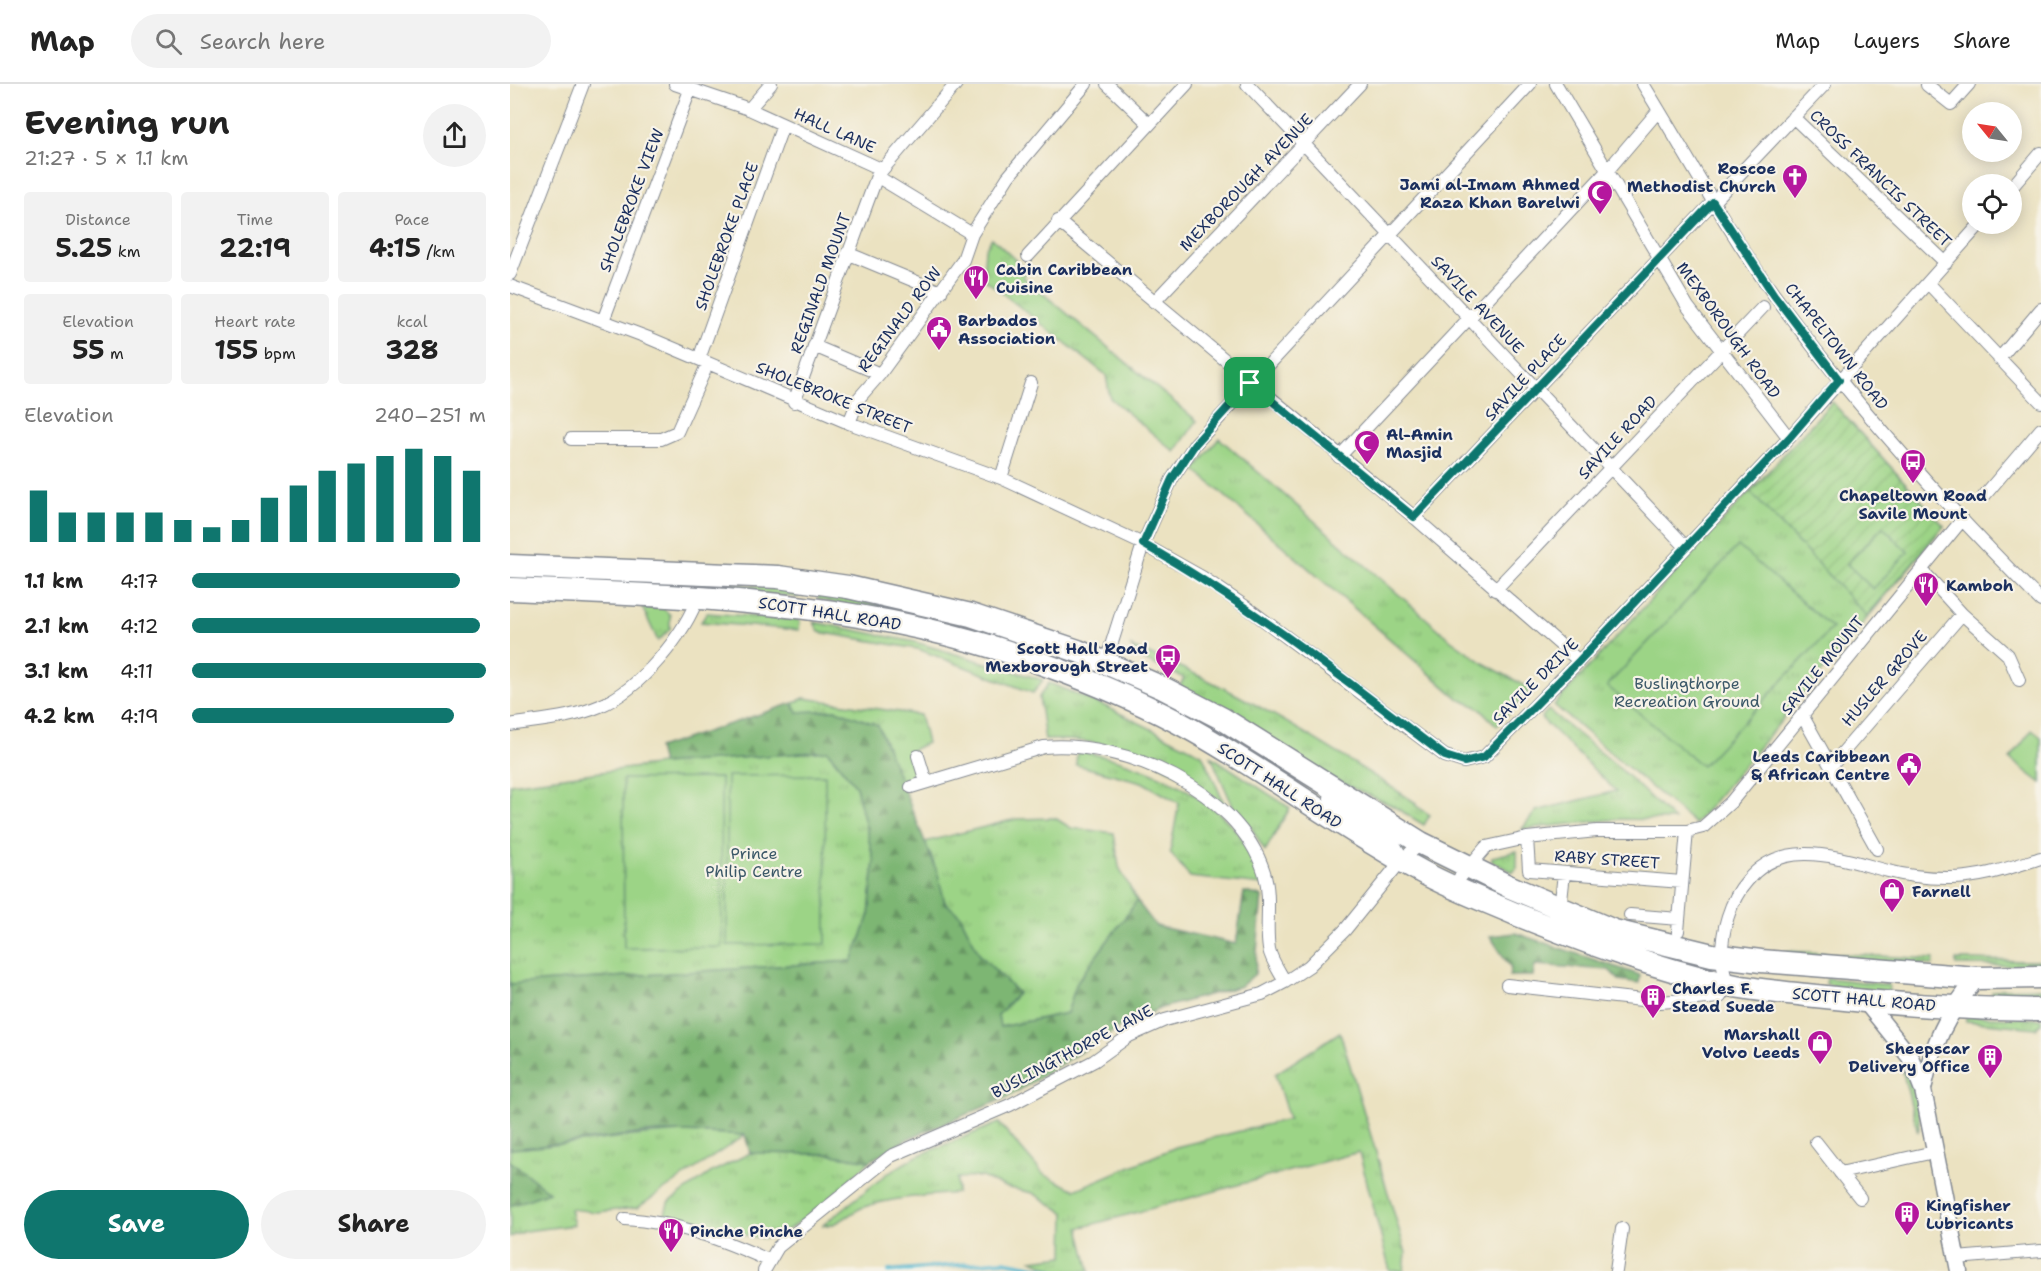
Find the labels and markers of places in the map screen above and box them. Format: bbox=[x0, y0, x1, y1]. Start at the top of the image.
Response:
place label: Roscoe Methodist Church bbox=[1627, 158, 1776, 197]
church icon: Roscoe Methodist Church bbox=[1780, 162, 1810, 200]
place label: Jami al-Imam Ahmed Raza Khan Barelwi bbox=[1399, 174, 1580, 213]
mosque icon: Jami al-Imam Ahmed Raza Khan Barelwi bbox=[1585, 178, 1615, 216]
place label: Cabin Caribbean Cuisine bbox=[996, 259, 1133, 298]
restaurant icon: Cabin Caribbean Cuisine bbox=[961, 263, 991, 301]
place label: Barbados Association bbox=[958, 310, 1056, 349]
public building icon: Barbados Association bbox=[924, 314, 954, 352]
pin bbox=[1224, 357, 1275, 408]
place label: Al-Amin Masjid bbox=[1386, 424, 1453, 463]
mosque icon: Al-Amin Masjid bbox=[1352, 428, 1382, 466]
bus stop icon: Chapeltown Road Savile Mount bbox=[1898, 447, 1928, 485]
place label: Chapeltown Road Savile Mount bbox=[1839, 485, 1987, 524]
restaurant icon: Kamboh bbox=[1911, 570, 1941, 608]
place label: Kamboh bbox=[1946, 575, 2014, 596]
place label: Scott Hall Road Mexborough Street bbox=[985, 638, 1148, 677]
bus stop icon: Scott Hall Road Mexborough Street bbox=[1153, 642, 1183, 680]
place label: Leeds Caribbean & African Centre bbox=[1751, 746, 1890, 785]
public building icon: Leeds Caribbean & African Centre bbox=[1894, 750, 1924, 788]
shop icon: Farnell bbox=[1877, 876, 1907, 914]
place label: Farnell bbox=[1912, 881, 1971, 902]
place label: Charles F. Stead Suede bbox=[1672, 978, 1775, 1017]
building icon: Charles F. Stead Suede bbox=[1638, 982, 1668, 1020]
place label: Marshall Volvo Leeds bbox=[1702, 1024, 1800, 1063]
shop icon: Marshall Volvo Leeds bbox=[1805, 1028, 1835, 1066]
place label: Sheepscar Delivery Office bbox=[1849, 1038, 1970, 1077]
building icon: Sheepscar Delivery Office bbox=[1975, 1042, 2005, 1080]
place label: Kingfisher Lubricants bbox=[1926, 1195, 2014, 1234]
building icon: Kingfisher Lubricants bbox=[1892, 1199, 1922, 1237]
restaurant icon: Pinche Pinche bbox=[656, 1216, 686, 1254]
place label: Pinche Pinche bbox=[690, 1221, 804, 1242]

